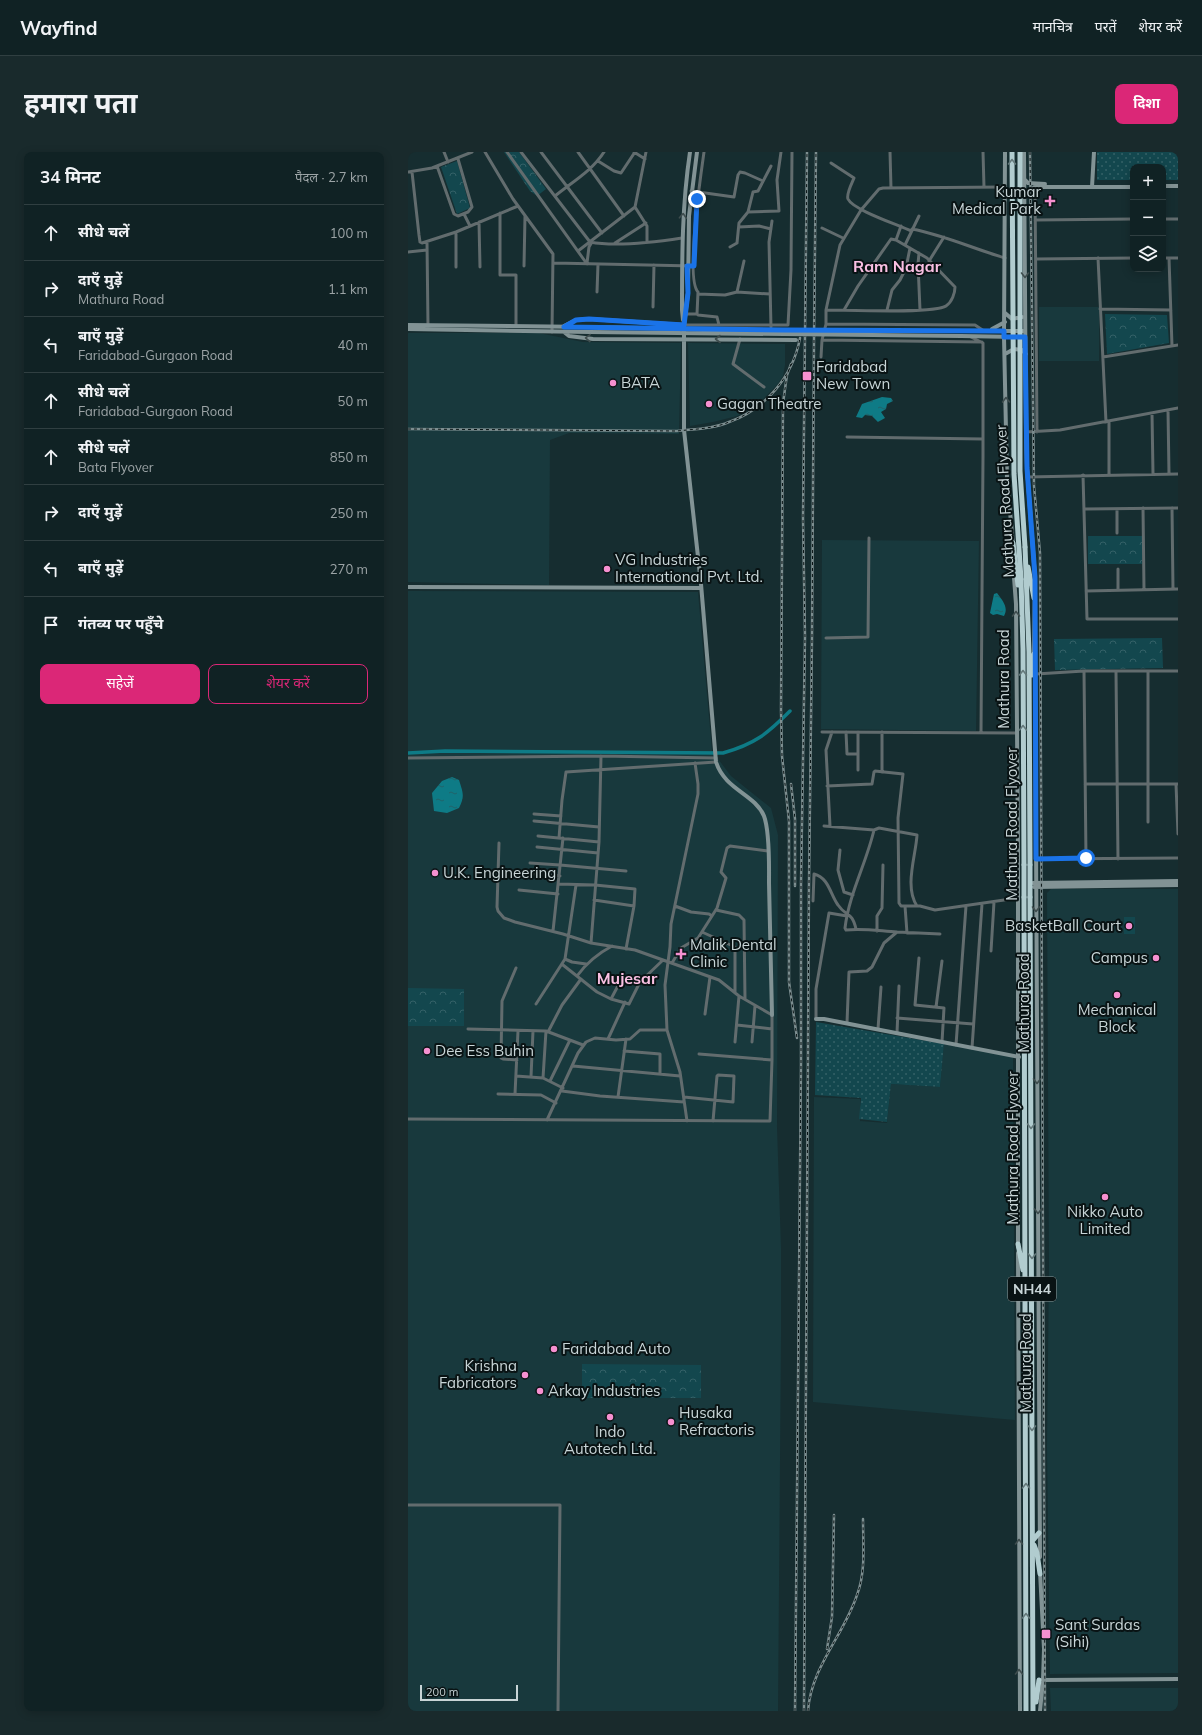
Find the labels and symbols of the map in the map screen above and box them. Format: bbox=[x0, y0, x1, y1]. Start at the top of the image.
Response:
one-way arrow bbox=[1008, 159, 1016, 165]
place label: Kumar Medical Park bbox=[952, 182, 1042, 218]
route end bbox=[688, 190, 706, 208]
marker: Kumar Medical Park bbox=[1044, 195, 1056, 207]
one-way arrow bbox=[678, 213, 687, 219]
district label: Ram Nagar bbox=[853, 256, 942, 276]
one-way arrow bbox=[1021, 272, 1029, 278]
one-way arrow bbox=[585, 334, 591, 343]
one-way arrow bbox=[715, 335, 721, 343]
place label: Faridabad New Town bbox=[816, 357, 890, 393]
marker: Faridabad New Town bbox=[801, 370, 813, 382]
place label: BATA bbox=[621, 373, 660, 392]
marker: BATA bbox=[608, 378, 618, 388]
place label: Gagan Theatre bbox=[717, 394, 822, 413]
one-way arrow bbox=[1002, 397, 1011, 403]
marker: Gagan Theatre bbox=[704, 399, 714, 409]
street label: Mathura Road Flyover bbox=[991, 423, 1018, 578]
place label: VG Industries International Pvt. Ltd. bbox=[615, 550, 763, 586]
marker: VG Industries International Pvt. Ltd. bbox=[602, 564, 612, 574]
one-way arrow bbox=[1012, 611, 1020, 617]
street label: Mathura Road bbox=[994, 629, 1013, 729]
one-way arrow bbox=[1019, 670, 1027, 676]
one-way arrow bbox=[1019, 725, 1027, 731]
street label: Mathura Road Flyover bbox=[1002, 747, 1021, 901]
route start bbox=[1077, 849, 1095, 867]
place label: U.K. Engineering bbox=[443, 863, 556, 882]
marker: U.K. Engineering bbox=[430, 868, 440, 878]
one-way arrow bbox=[1032, 906, 1040, 912]
place label: BasketBall Court bbox=[1005, 916, 1121, 935]
marker: BasketBall Court bbox=[1124, 921, 1134, 931]
place label: Malik Dental Clinic bbox=[690, 935, 777, 971]
marker: Malik Dental Clinic bbox=[675, 948, 687, 960]
place label: Campus bbox=[1091, 948, 1148, 967]
street label: Mathura Road bbox=[1014, 953, 1033, 1053]
marker: Campus bbox=[1151, 953, 1161, 963]
district label: Mujesar bbox=[597, 968, 658, 988]
marker: Mechanical Block bbox=[1112, 990, 1122, 1000]
place label: Mechanical Block bbox=[1078, 1000, 1156, 1036]
place label: Dee Ess Buhin bbox=[435, 1041, 534, 1060]
marker: Dee Ess Buhin bbox=[422, 1046, 432, 1056]
street label: Mathura Road Flyover bbox=[1003, 1071, 1022, 1225]
one-way arrow bbox=[1033, 1078, 1041, 1084]
one-way arrow bbox=[1027, 1123, 1035, 1129]
marker: Nikko Auto Limited bbox=[1100, 1192, 1110, 1202]
place label: Nikko Auto Limited bbox=[1067, 1202, 1143, 1238]
one-way arrow bbox=[1034, 1208, 1042, 1214]
one-way arrow bbox=[1028, 1253, 1036, 1259]
road number: NH44 bbox=[1008, 1277, 1056, 1301]
street label: Mathura Road bbox=[1016, 1313, 1035, 1413]
place label: Faridabad Auto bbox=[562, 1339, 670, 1358]
marker: Faridabad Auto bbox=[549, 1344, 559, 1354]
place label: Krishna Fabricators bbox=[439, 1356, 517, 1392]
marker: Krishna Fabricators bbox=[520, 1370, 530, 1380]
place label: Arkay Industries bbox=[548, 1381, 661, 1400]
marker: Arkay Industries bbox=[535, 1386, 545, 1396]
place label: Husaka Refractoris bbox=[679, 1403, 754, 1439]
marker: Indo Autotech Ltd. bbox=[605, 1412, 615, 1422]
marker: Husaka Refractoris bbox=[666, 1417, 676, 1427]
place label: Indo Autotech Ltd. bbox=[564, 1422, 656, 1458]
one-way arrow bbox=[1028, 1425, 1036, 1431]
one-way arrow bbox=[1022, 1483, 1030, 1489]
one-way arrow bbox=[1015, 1539, 1023, 1545]
one-way arrow bbox=[1022, 1613, 1030, 1619]
place label: Sant Surdas (Sihi) bbox=[1055, 1615, 1140, 1651]
marker: Sant Surdas (Sihi) bbox=[1040, 1628, 1052, 1640]
one-way arrow bbox=[1015, 1669, 1024, 1675]
scale bar bbox=[420, 1683, 518, 1702]

